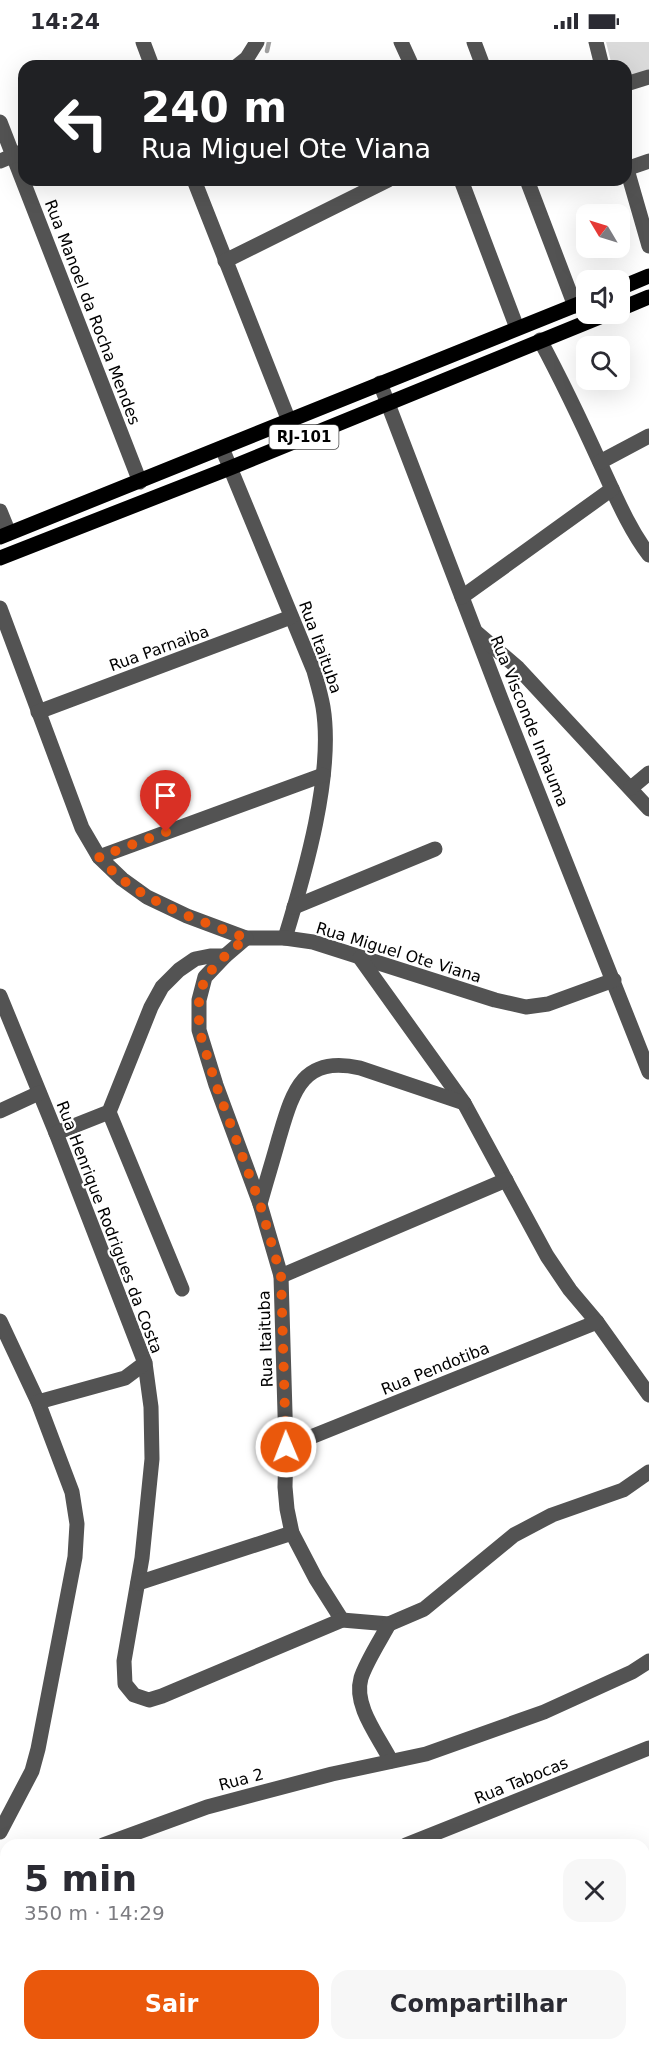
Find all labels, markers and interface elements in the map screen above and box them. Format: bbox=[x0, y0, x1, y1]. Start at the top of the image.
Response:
text: 14:24 bbox=[30, 9, 100, 34]
text: 240 m bbox=[141, 83, 287, 132]
icon: left bbox=[42, 84, 120, 162]
text: Rua Miguel Ote Viana bbox=[141, 133, 431, 164]
street label: Rua Manoel da Rocha Mendes bbox=[41, 197, 144, 427]
north arrow bbox=[576, 204, 630, 258]
map controls bbox=[576, 204, 630, 390]
button: sound bbox=[576, 270, 630, 324]
button: search bbox=[576, 336, 630, 390]
road number: RJ-101 bbox=[270, 425, 338, 449]
street label: Rua Itaituba bbox=[295, 598, 346, 696]
street label: Rua Parnaiba bbox=[107, 622, 212, 675]
street label: Rua Visconde Inhauma bbox=[486, 633, 573, 810]
pin bbox=[140, 770, 191, 832]
icon: arrive bbox=[149, 779, 182, 812]
street label: Rua Miguel Ote Viana bbox=[314, 918, 484, 987]
street label: Rua Henrique Rodrigues da Costa bbox=[52, 1098, 167, 1356]
street label: Rua Itaituba bbox=[254, 1290, 277, 1388]
street label: Rua Pendotiba bbox=[378, 1338, 492, 1399]
position arrow bbox=[254, 1415, 318, 1479]
street label: Rua Tabocas bbox=[472, 1753, 571, 1808]
street label: Rua 2 bbox=[217, 1764, 266, 1795]
text: 5 min bbox=[24, 1858, 137, 1899]
button: close bbox=[563, 1859, 626, 1922]
text: 350 m · 14:29 bbox=[24, 1901, 165, 1925]
button: Sair bbox=[24, 1970, 319, 2039]
button: Compartilhar bbox=[331, 1970, 626, 2039]

